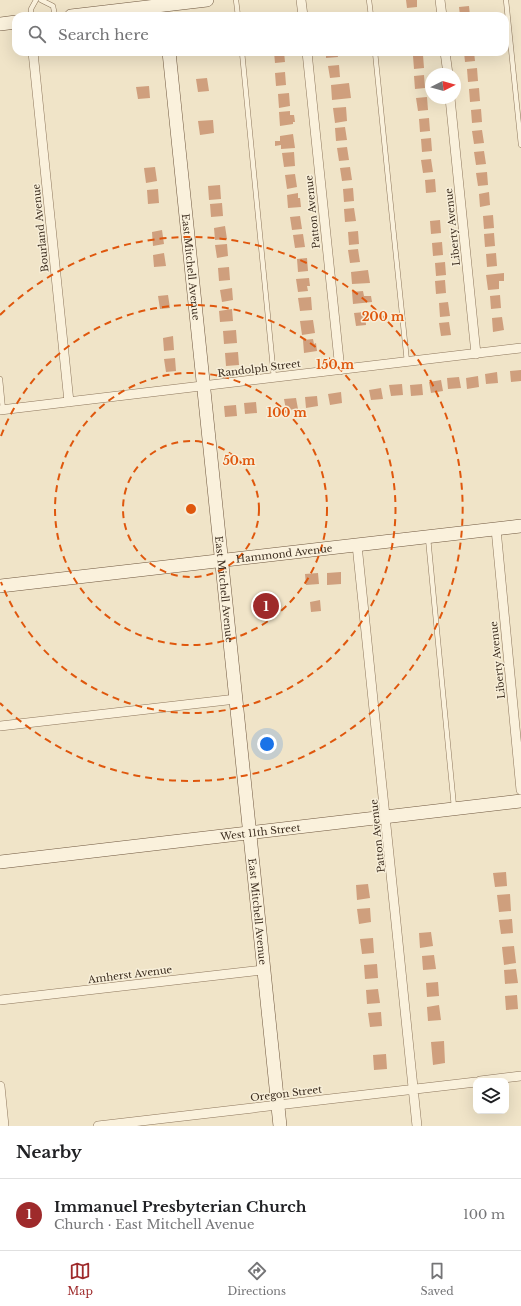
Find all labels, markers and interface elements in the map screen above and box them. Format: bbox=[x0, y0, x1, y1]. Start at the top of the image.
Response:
search box bbox=[12, 12, 509, 56]
icon: search bbox=[26, 23, 48, 45]
text: Search here bbox=[58, 25, 149, 44]
north arrow bbox=[425, 68, 461, 104]
street label: Patton Avenue bbox=[302, 174, 323, 249]
street label: Bourland Avenue bbox=[29, 183, 52, 273]
street label: Liberty Avenue bbox=[442, 187, 463, 266]
street label: East Mitchell Avenue bbox=[179, 213, 203, 321]
text: 200 m bbox=[362, 309, 405, 324]
street label: Randolph Street bbox=[217, 357, 301, 380]
text: 150 m bbox=[316, 357, 355, 372]
text: 100 m bbox=[267, 405, 308, 420]
text: 50 m bbox=[223, 453, 256, 468]
centre of rings bbox=[184, 502, 198, 516]
street label: East Mitchell Avenue bbox=[212, 535, 236, 643]
street label: Hammond Avenue bbox=[235, 542, 333, 566]
pin: 1 bbox=[253, 591, 279, 621]
street label: Liberty Avenue bbox=[487, 620, 508, 699]
your location bbox=[257, 734, 277, 754]
street label: Patton Avenue bbox=[367, 798, 388, 873]
street label: West 11th Street bbox=[219, 821, 301, 843]
street label: East Mitchell Avenue bbox=[245, 857, 269, 966]
street label: Amherst Avenue bbox=[86, 963, 173, 986]
map controls bbox=[473, 1078, 509, 1114]
button: layers bbox=[473, 1078, 509, 1114]
street label: Oregon Street bbox=[249, 1083, 323, 1104]
text: Nearby bbox=[16, 1142, 82, 1163]
text: Immanuel Presbyterian Church bbox=[54, 1197, 306, 1216]
text: 1 bbox=[26, 1206, 32, 1223]
text: 100 m bbox=[463, 1206, 505, 1223]
text: Church · East Mitchell Avenue bbox=[54, 1216, 254, 1233]
tab: Map bbox=[67, 1260, 93, 1298]
tab: Directions bbox=[227, 1260, 286, 1298]
tab: Saved bbox=[421, 1260, 454, 1298]

